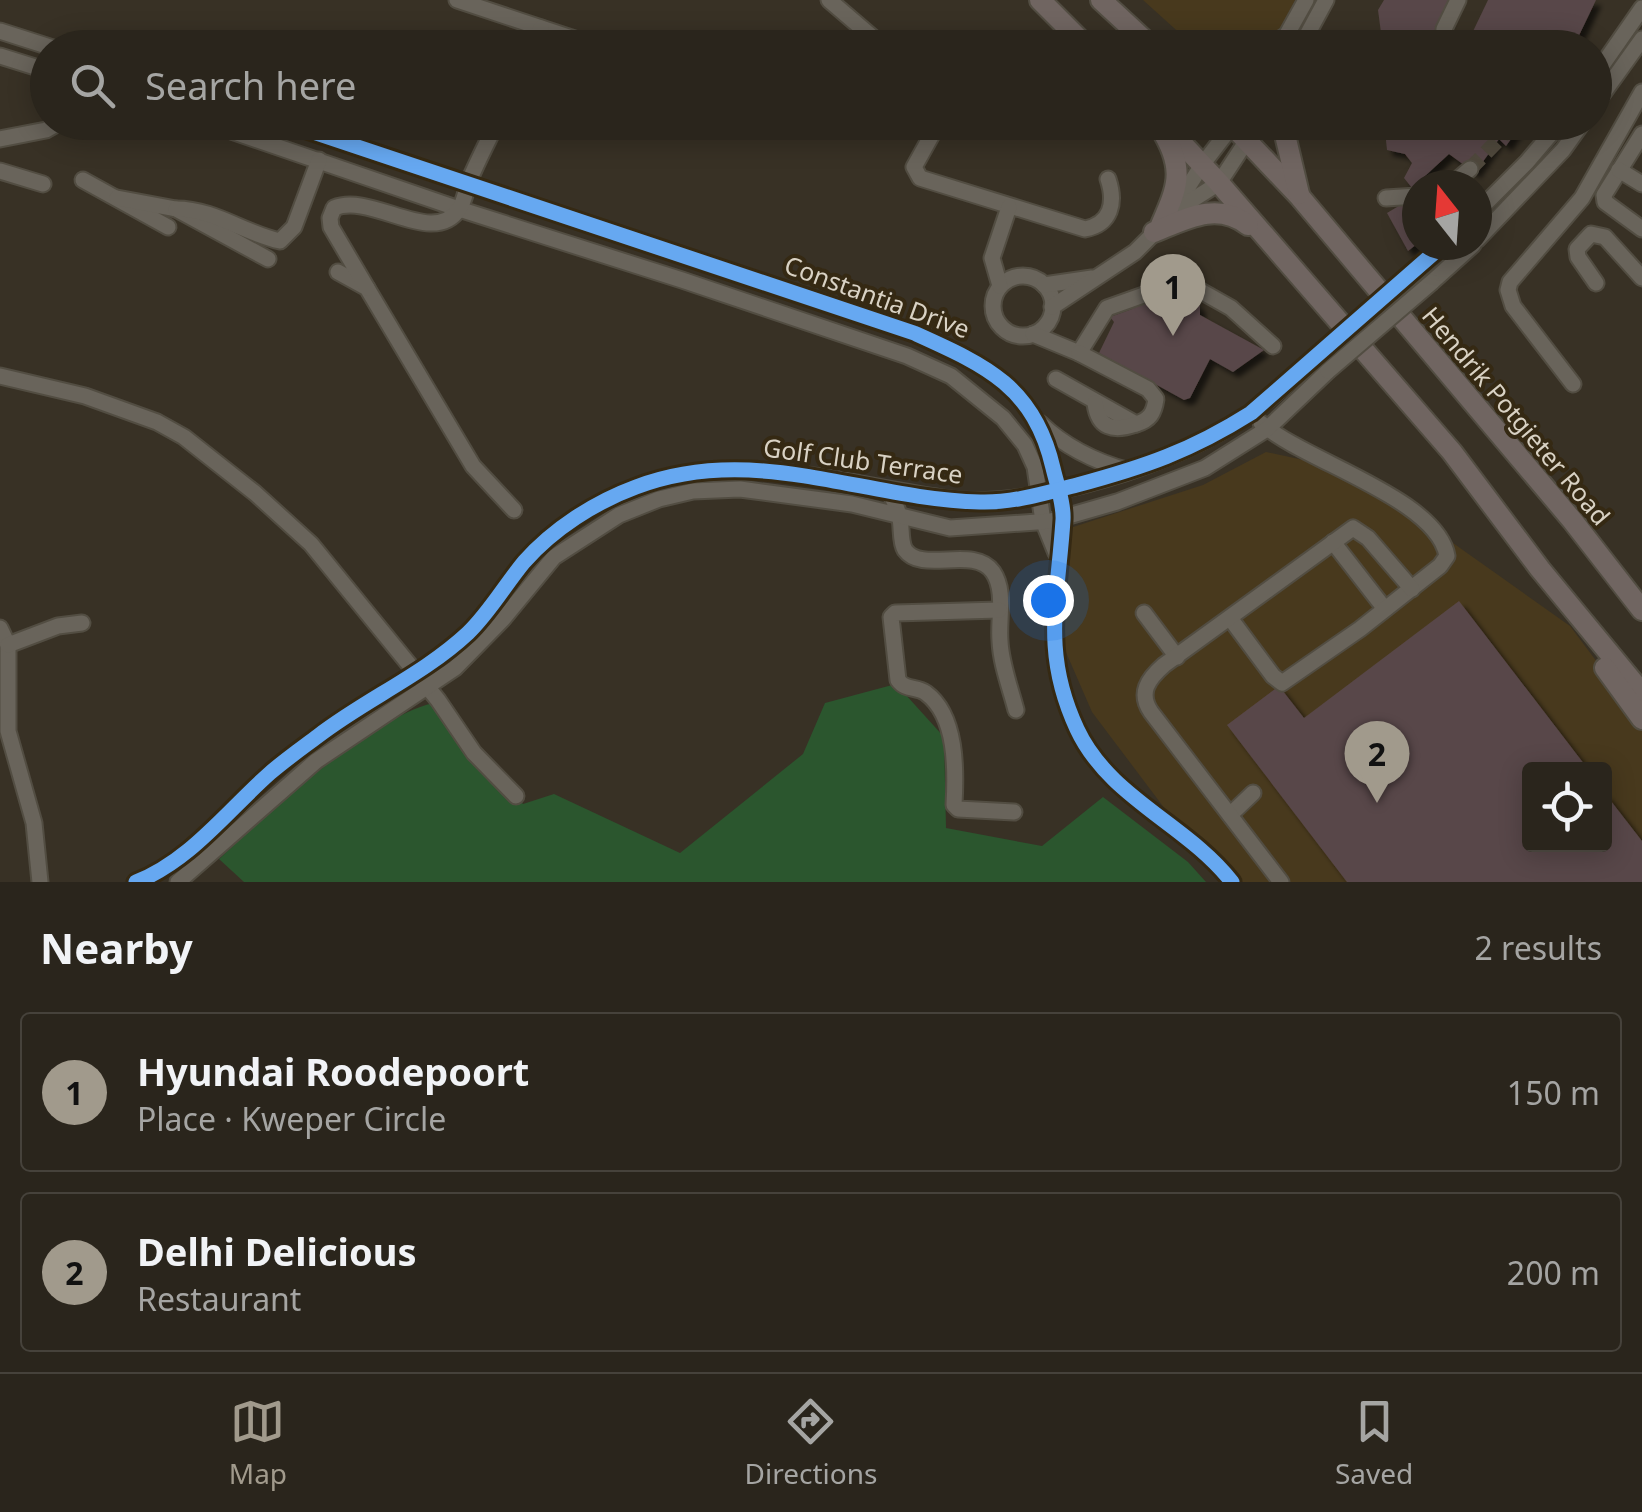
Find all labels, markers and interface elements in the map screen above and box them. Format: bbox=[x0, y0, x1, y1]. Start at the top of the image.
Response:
search box bbox=[30, 30, 1612, 140]
icon: search bbox=[65, 58, 120, 113]
text: Search here bbox=[145, 59, 356, 111]
north arrow bbox=[1402, 170, 1492, 260]
street label: Constantia Drive bbox=[780, 247, 975, 345]
pin: 1 bbox=[1140, 254, 1206, 336]
street label: Hendrik Potgieter Road bbox=[1415, 299, 1618, 532]
street label: Golf Club Terrace bbox=[761, 429, 965, 491]
your location bbox=[1023, 575, 1074, 626]
pin: 2 bbox=[1344, 720, 1410, 803]
map controls bbox=[1522, 762, 1612, 852]
button: locate bbox=[1522, 762, 1612, 852]
text: Nearby bbox=[40, 919, 193, 976]
text: 2 results bbox=[1475, 926, 1602, 969]
text: Hyundai Roodepoort bbox=[137, 1045, 529, 1097]
text: 1 bbox=[65, 1071, 84, 1114]
text: 150 m bbox=[1507, 1071, 1600, 1114]
text: Place · Kweper Circle bbox=[137, 1097, 446, 1140]
text: Delhi Delicious bbox=[137, 1225, 416, 1277]
text: 2 bbox=[65, 1251, 84, 1294]
text: 200 m bbox=[1507, 1251, 1600, 1294]
text: Restaurant bbox=[137, 1277, 301, 1320]
tab: Map bbox=[229, 1394, 287, 1492]
tab: Directions bbox=[745, 1394, 877, 1492]
tab: Saved bbox=[1335, 1394, 1413, 1492]

